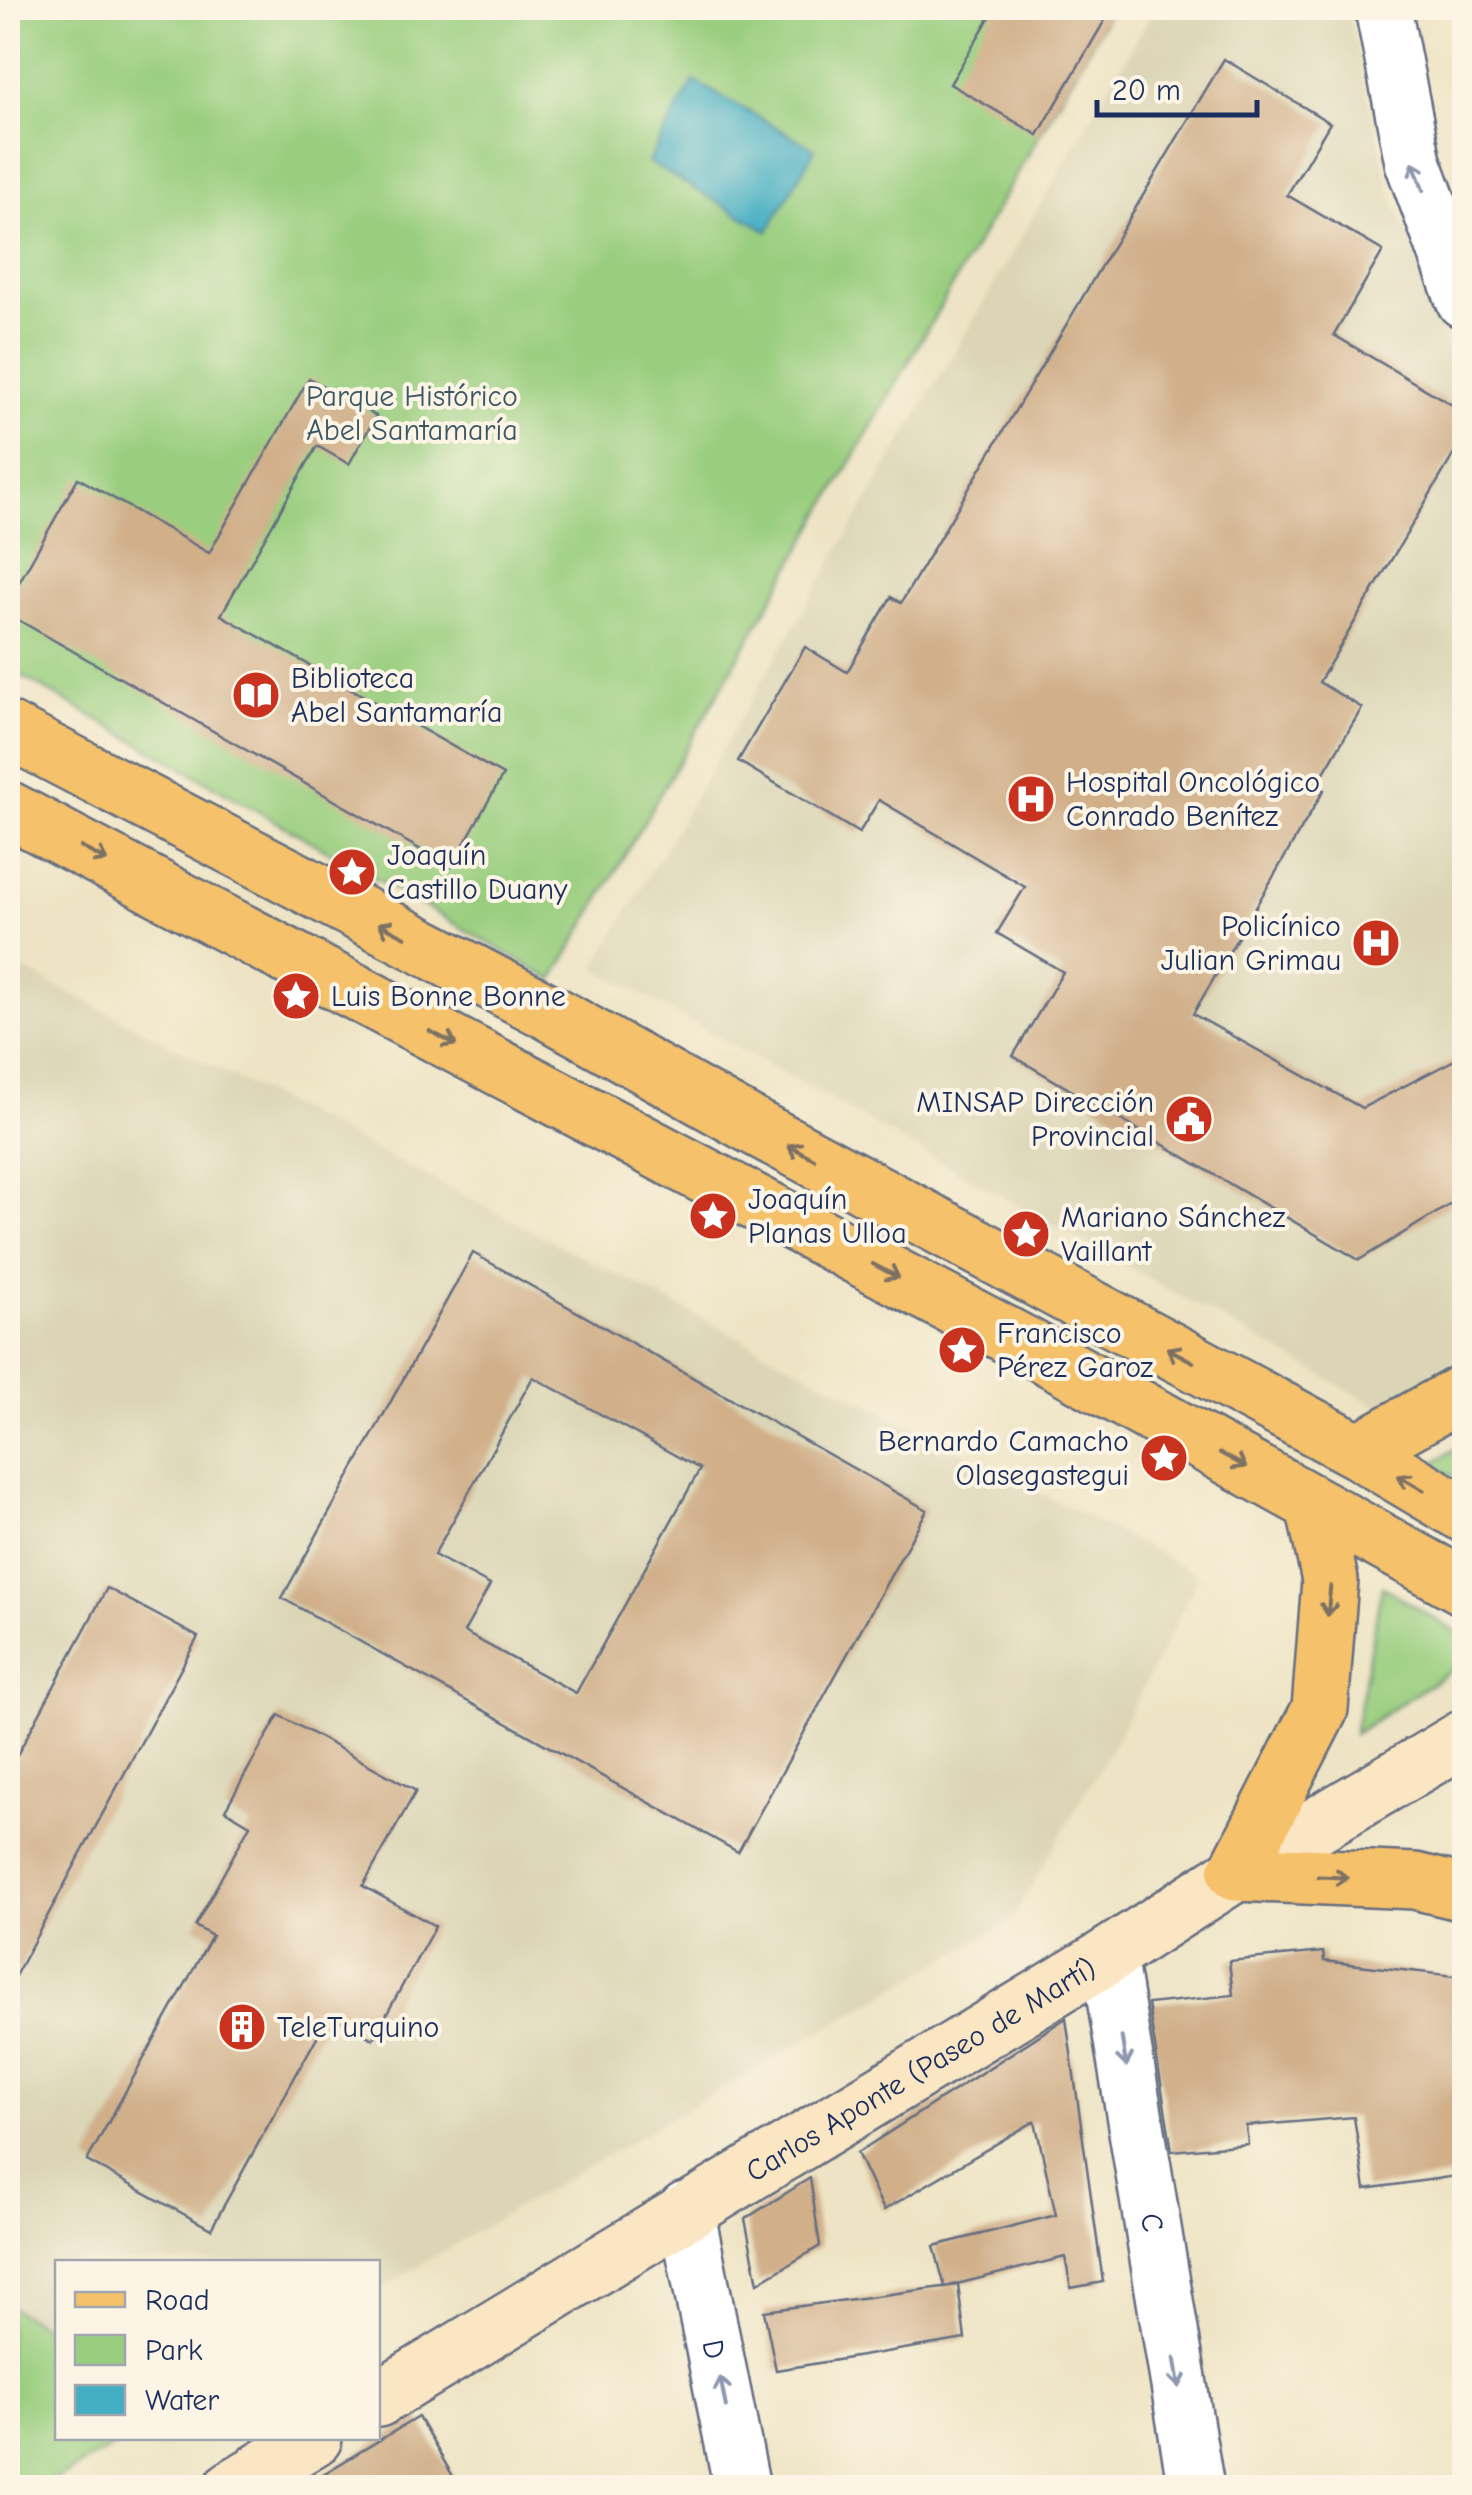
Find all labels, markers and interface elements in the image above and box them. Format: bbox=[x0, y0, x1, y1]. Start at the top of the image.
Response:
scale bar bbox=[1097, 55, 1257, 117]
text: 20 m bbox=[1112, 73, 1181, 108]
one-way arrow bbox=[1408, 161, 1426, 192]
park label: Parque Histórico Abel Santamaría bbox=[306, 379, 518, 448]
place label: Biblioteca Abel Santamaría bbox=[291, 661, 502, 730]
library icon: Biblioteca Abel Santamaría bbox=[230, 669, 282, 721]
place label: Hospital Oncológico Conrado Benítez bbox=[1066, 765, 1320, 834]
hospital icon: Hospital Oncológico Conrado Benítez bbox=[1005, 773, 1057, 825]
place label: Joaquín Castillo Duany bbox=[387, 838, 568, 907]
one-way arrow bbox=[78, 845, 108, 864]
place icon: Joaquín Castillo Duany bbox=[326, 846, 378, 898]
place label: Policínico Julian Grimau bbox=[1161, 909, 1341, 978]
hospital icon: Policínico Julian Grimau bbox=[1350, 917, 1402, 969]
one-way arrow bbox=[378, 920, 407, 939]
place icon: Luis Bonne Bonne bbox=[270, 970, 322, 1022]
place label: Luis Bonne Bonne bbox=[331, 979, 566, 1014]
one-way arrow bbox=[428, 1029, 458, 1048]
place label: MINSAP Dirección Provincial bbox=[916, 1085, 1154, 1154]
public building icon: MINSAP Dirección Provincial bbox=[1163, 1093, 1215, 1145]
one-way arrow bbox=[786, 1141, 816, 1161]
place label: Joaquín Planas Ulloa bbox=[748, 1182, 907, 1251]
place icon: Joaquín Planas Ulloa bbox=[687, 1190, 739, 1242]
place label: Mariano Sánchez Vaillant bbox=[1061, 1200, 1286, 1269]
place icon: Mariano Sánchez Vaillant bbox=[1000, 1208, 1052, 1260]
one-way arrow bbox=[870, 1262, 900, 1281]
place label: Francisco Pérez Garoz bbox=[997, 1316, 1153, 1385]
place icon: Francisco Pérez Garoz bbox=[936, 1324, 988, 1376]
one-way arrow bbox=[1166, 1344, 1195, 1364]
place label: Bernardo Camacho Olasegastegui bbox=[878, 1424, 1129, 1493]
place icon: Bernardo Camacho Olasegastegui bbox=[1138, 1432, 1190, 1484]
one-way arrow bbox=[1217, 1451, 1247, 1471]
one-way arrow bbox=[1397, 1472, 1426, 1492]
one-way arrow bbox=[1319, 1585, 1338, 1617]
one-way arrow bbox=[1317, 1868, 1349, 1887]
street label: Carlos Aponte (Paseo de Martí) bbox=[740, 1950, 1103, 2190]
building icon: TeleTurquino bbox=[216, 2001, 268, 2053]
place label: TeleTurquino bbox=[277, 2010, 439, 2045]
one-way arrow bbox=[1115, 2035, 1134, 2068]
street label: C bbox=[1133, 2211, 1170, 2234]
legend bbox=[55, 2260, 380, 2440]
text: Road bbox=[145, 2283, 210, 2318]
text: Park bbox=[145, 2333, 203, 2368]
street label: D bbox=[695, 2337, 733, 2362]
one-way arrow bbox=[1168, 2356, 1187, 2388]
one-way arrow bbox=[712, 2377, 731, 2409]
text: Water bbox=[145, 2383, 219, 2418]

